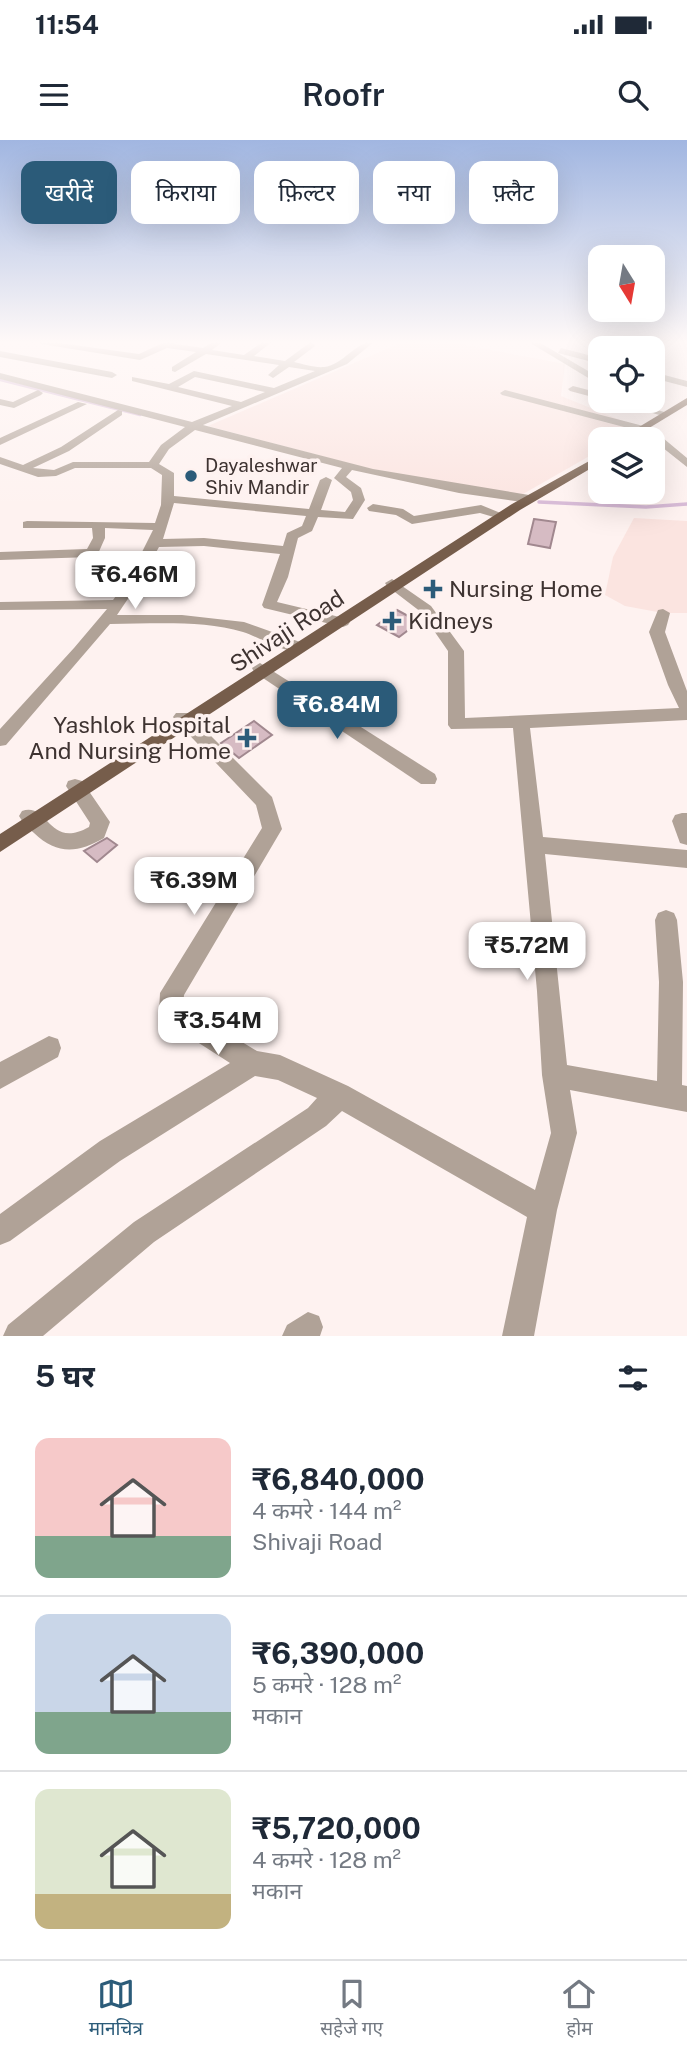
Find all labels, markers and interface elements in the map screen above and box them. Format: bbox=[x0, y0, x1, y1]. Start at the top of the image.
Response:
text: 11:54 bbox=[35, 9, 99, 40]
icon: menu bbox=[35, 76, 73, 114]
text: Roofr bbox=[302, 76, 385, 113]
icon: search bbox=[614, 76, 652, 114]
chip: खरीदें bbox=[21, 161, 117, 224]
chip: किराया bbox=[131, 161, 240, 224]
chip: फ़िल्टर bbox=[254, 161, 359, 224]
chip: नया bbox=[373, 161, 455, 224]
chip: फ़्लैट bbox=[469, 161, 558, 224]
north arrow bbox=[588, 245, 665, 322]
map controls bbox=[588, 245, 665, 504]
button: locate bbox=[588, 336, 665, 413]
button: layers bbox=[588, 427, 665, 504]
place label: Dayaleshwar Shiv Mandir bbox=[205, 454, 318, 498]
marker: Dayaleshwar Shiv Mandir bbox=[183, 468, 199, 484]
pin: ₹6.46M bbox=[78, 552, 192, 611]
text: ₹6.46M bbox=[91, 560, 179, 587]
place label: Nursing Home bbox=[449, 575, 603, 602]
marker: Nursing Home bbox=[423, 579, 443, 599]
street label: Shivaji Road bbox=[225, 584, 349, 677]
place label: Kidneys bbox=[408, 607, 493, 634]
marker: Kidneys bbox=[382, 611, 402, 631]
pin: ₹6.84M bbox=[280, 682, 394, 741]
text: ₹6.84M bbox=[293, 690, 381, 717]
place label: Yashlok Hospital And Nursing Home bbox=[28, 711, 231, 764]
marker: Yashlok Hospital And Nursing Home bbox=[237, 728, 257, 748]
pin: ₹6.39M bbox=[137, 858, 251, 917]
text: ₹6.39M bbox=[150, 866, 238, 893]
pin: ₹5.72M bbox=[470, 922, 584, 982]
text: ₹5.72M bbox=[485, 931, 569, 958]
pin: ₹3.54M bbox=[161, 998, 275, 1057]
text: ₹3.54M bbox=[174, 1006, 262, 1033]
text: 5 घर bbox=[35, 1358, 95, 1394]
icon: filters bbox=[614, 1359, 652, 1397]
text: ₹6,840,000 bbox=[252, 1461, 425, 1497]
icon: home bbox=[91, 1466, 175, 1550]
text: 4 कमरे · 144 m² bbox=[252, 1497, 401, 1524]
text: Shivaji Road bbox=[252, 1528, 382, 1555]
text: ₹6,390,000 bbox=[252, 1635, 424, 1671]
icon: home bbox=[91, 1642, 175, 1726]
text: 5 कमरे · 128 m² bbox=[252, 1671, 401, 1698]
text: मकान bbox=[252, 1702, 302, 1729]
text: ₹5,720,000 bbox=[252, 1810, 421, 1846]
icon: home bbox=[91, 1817, 175, 1901]
text: 4 कमरे · 128 m² bbox=[252, 1846, 401, 1873]
text: मकान bbox=[252, 1877, 302, 1904]
tab: मानचित्र bbox=[89, 1975, 143, 2043]
tab: सहेजे गए bbox=[320, 1975, 383, 2043]
tab: होम bbox=[560, 1975, 598, 2043]

